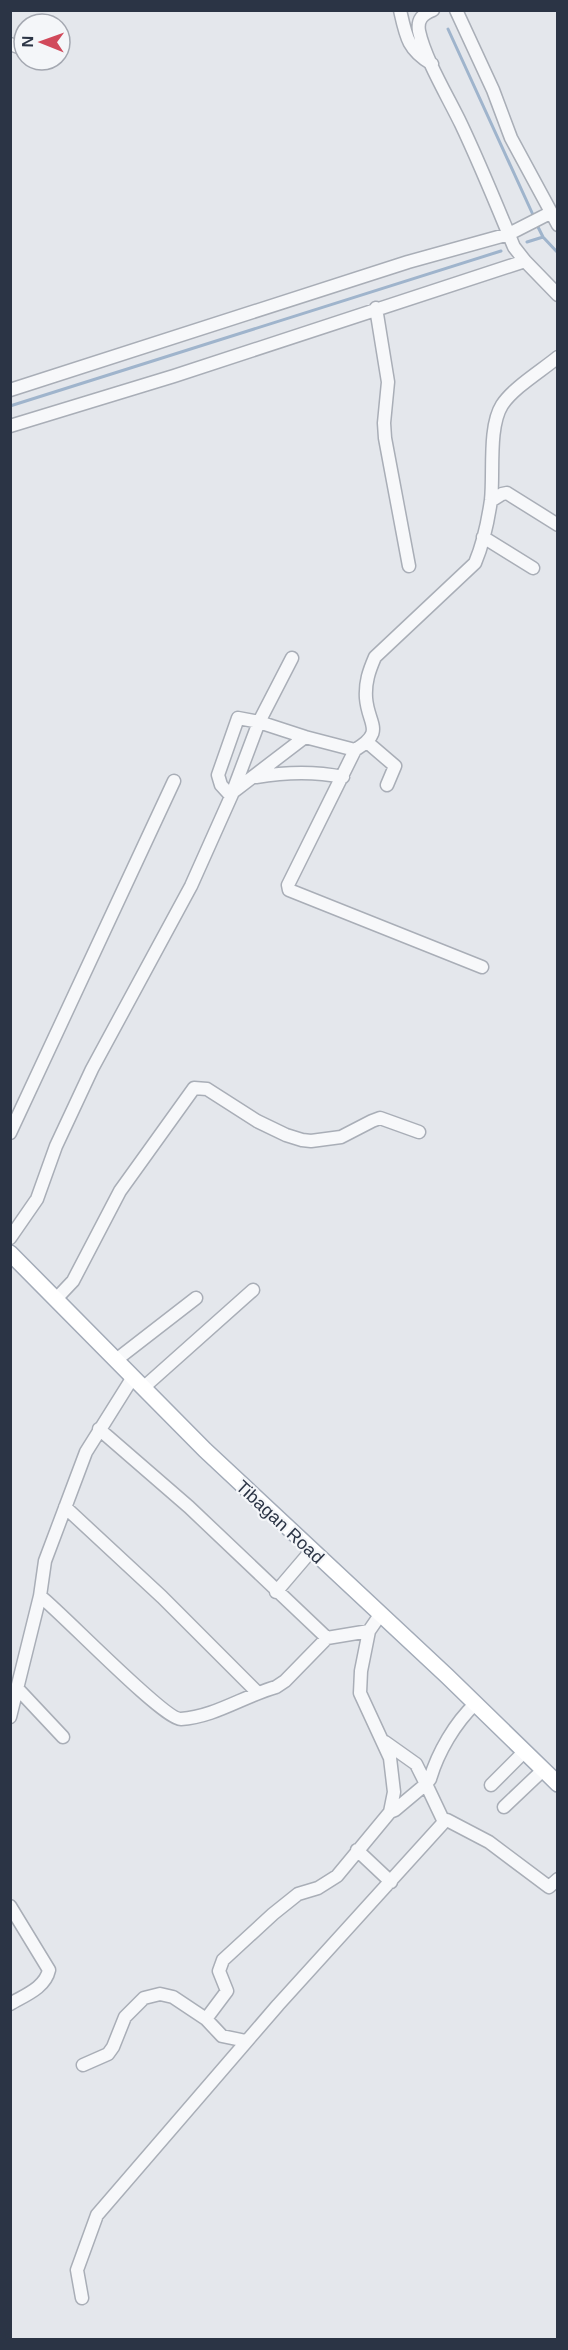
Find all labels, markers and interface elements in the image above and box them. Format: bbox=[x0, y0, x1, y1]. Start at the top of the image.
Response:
north arrow bbox=[12, 12, 72, 72]
text: N bbox=[19, 36, 36, 48]
street label: Tibagan Road bbox=[232, 1476, 328, 1568]

